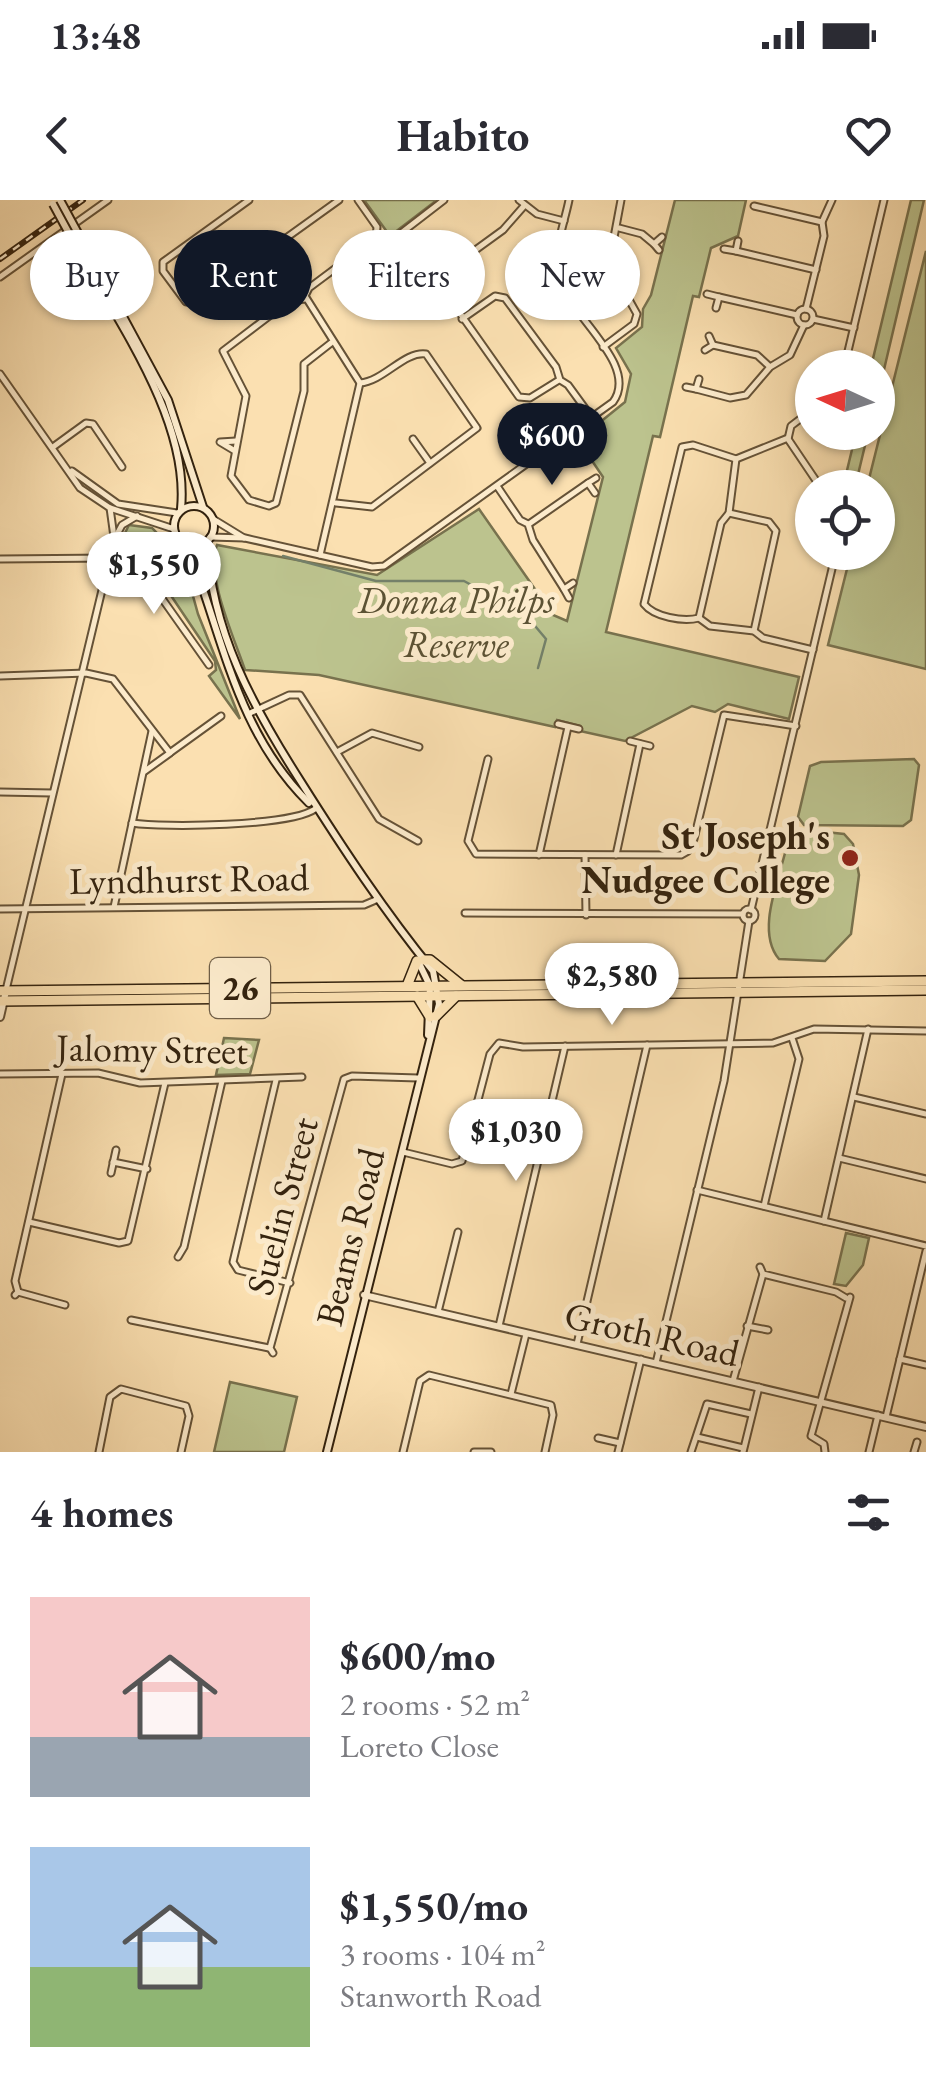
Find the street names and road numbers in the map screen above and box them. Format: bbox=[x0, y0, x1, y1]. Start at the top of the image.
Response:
street label: Lyndhurst Road bbox=[69, 852, 310, 905]
road number: 26 bbox=[210, 958, 270, 1018]
street label: Jalomy Street bbox=[53, 1022, 248, 1075]
street label: Suelin Street bbox=[234, 1112, 329, 1300]
street label: Beams Road bbox=[304, 1142, 395, 1331]
street label: Groth Road bbox=[560, 1290, 745, 1378]

